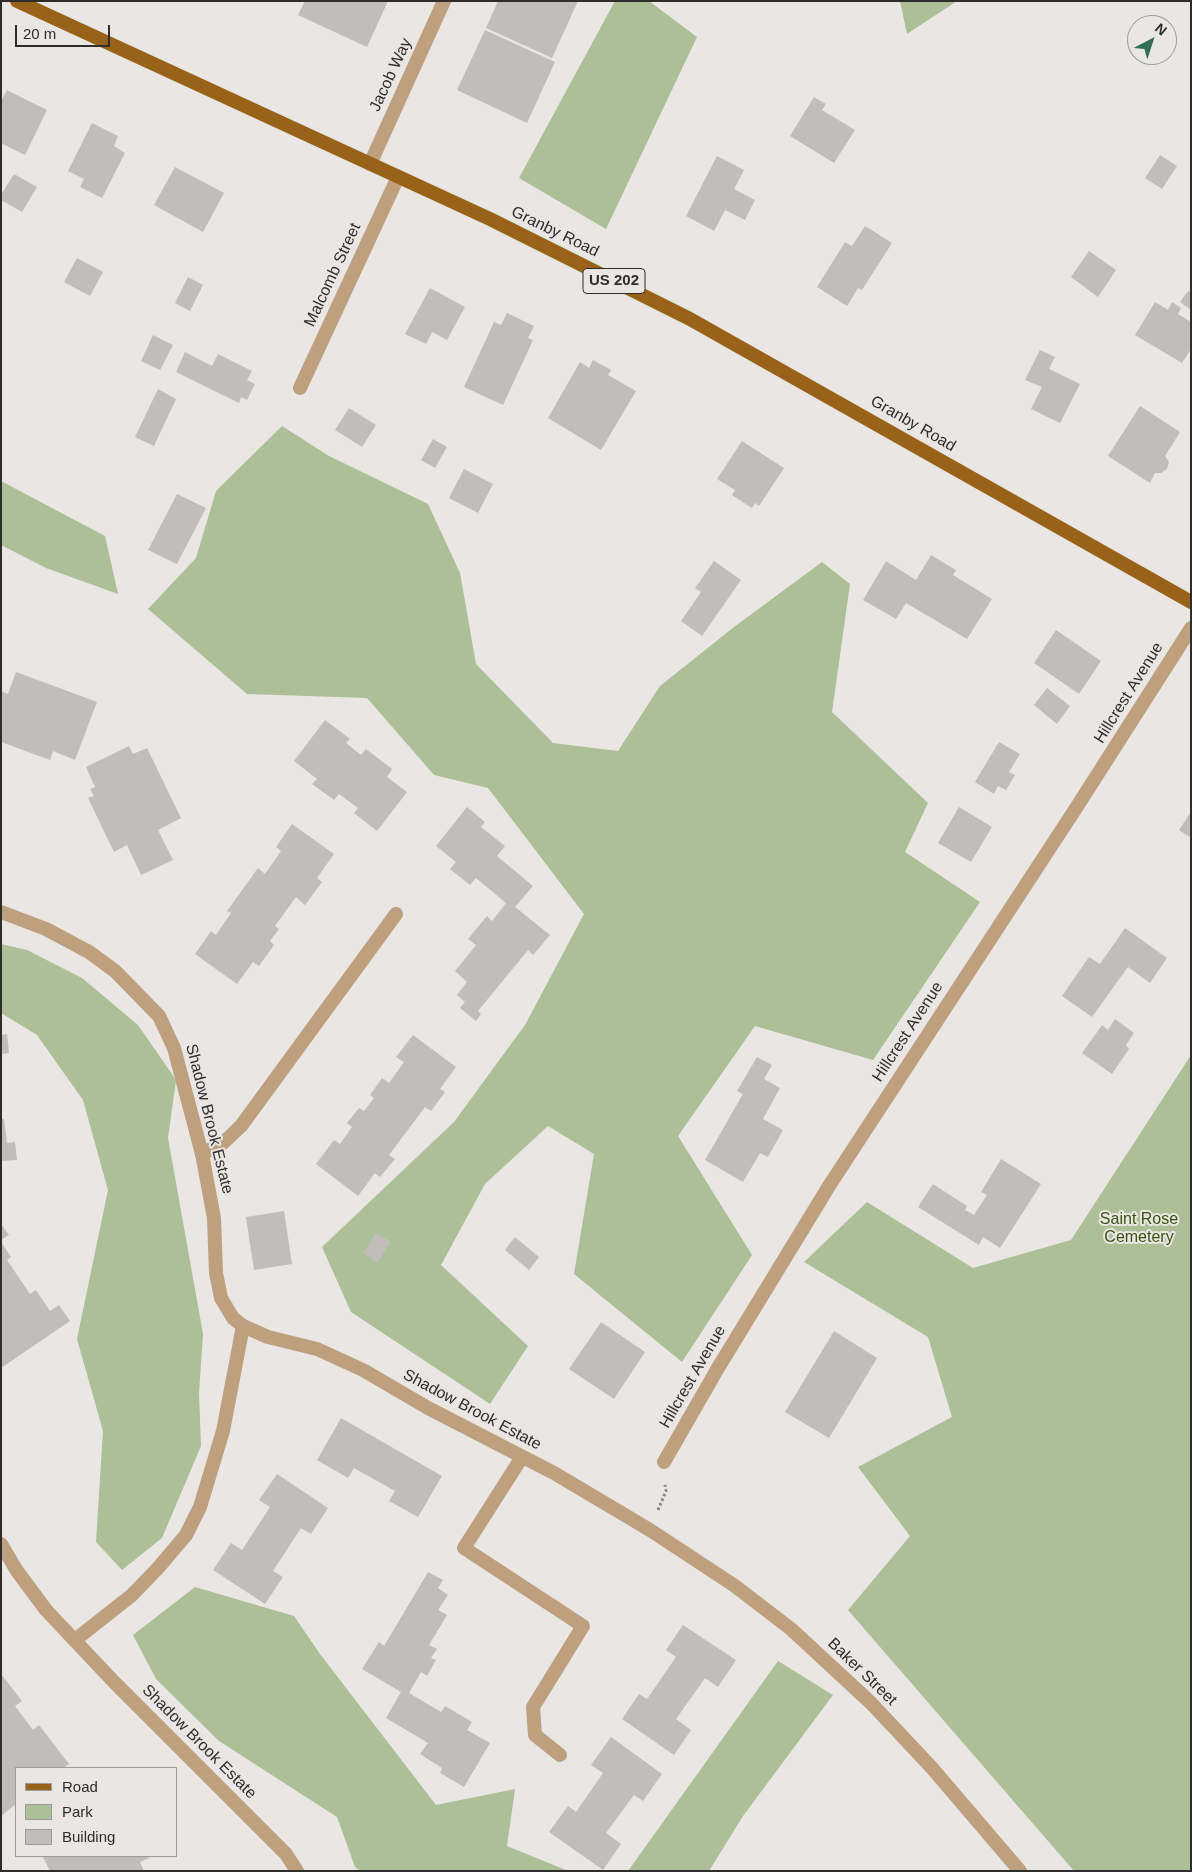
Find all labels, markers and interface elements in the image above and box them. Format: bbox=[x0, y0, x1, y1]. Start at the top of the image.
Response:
scale bar bbox=[18, 15, 112, 47]
north arrow bbox=[1127, 15, 1177, 65]
text: N bbox=[1152, 20, 1170, 39]
text: 20 m bbox=[23, 25, 56, 42]
street label: Jacob Way bbox=[366, 35, 416, 115]
street label: Granby Road bbox=[508, 203, 602, 261]
street label: Malcomb Street bbox=[301, 220, 365, 330]
road number: US 202 bbox=[583, 268, 645, 294]
street label: Granby Road bbox=[867, 392, 959, 456]
street label: Hillcrest Avenue bbox=[1090, 639, 1168, 747]
street label: Hillcrest Avenue bbox=[869, 978, 947, 1086]
street label: Shadow Brook Estate bbox=[181, 1042, 237, 1196]
park label: Saint Rose Cemetery bbox=[1100, 1210, 1178, 1248]
street label: Hillcrest Avenue bbox=[656, 1322, 730, 1432]
street label: Shadow Brook Estate bbox=[400, 1365, 544, 1455]
street label: Baker Street bbox=[823, 1634, 901, 1710]
street label: Shadow Brook Estate bbox=[138, 1681, 260, 1803]
legend bbox=[15, 1767, 178, 1857]
text: Road bbox=[62, 1778, 98, 1795]
text: Park bbox=[62, 1803, 93, 1820]
text: Building bbox=[62, 1828, 115, 1845]

